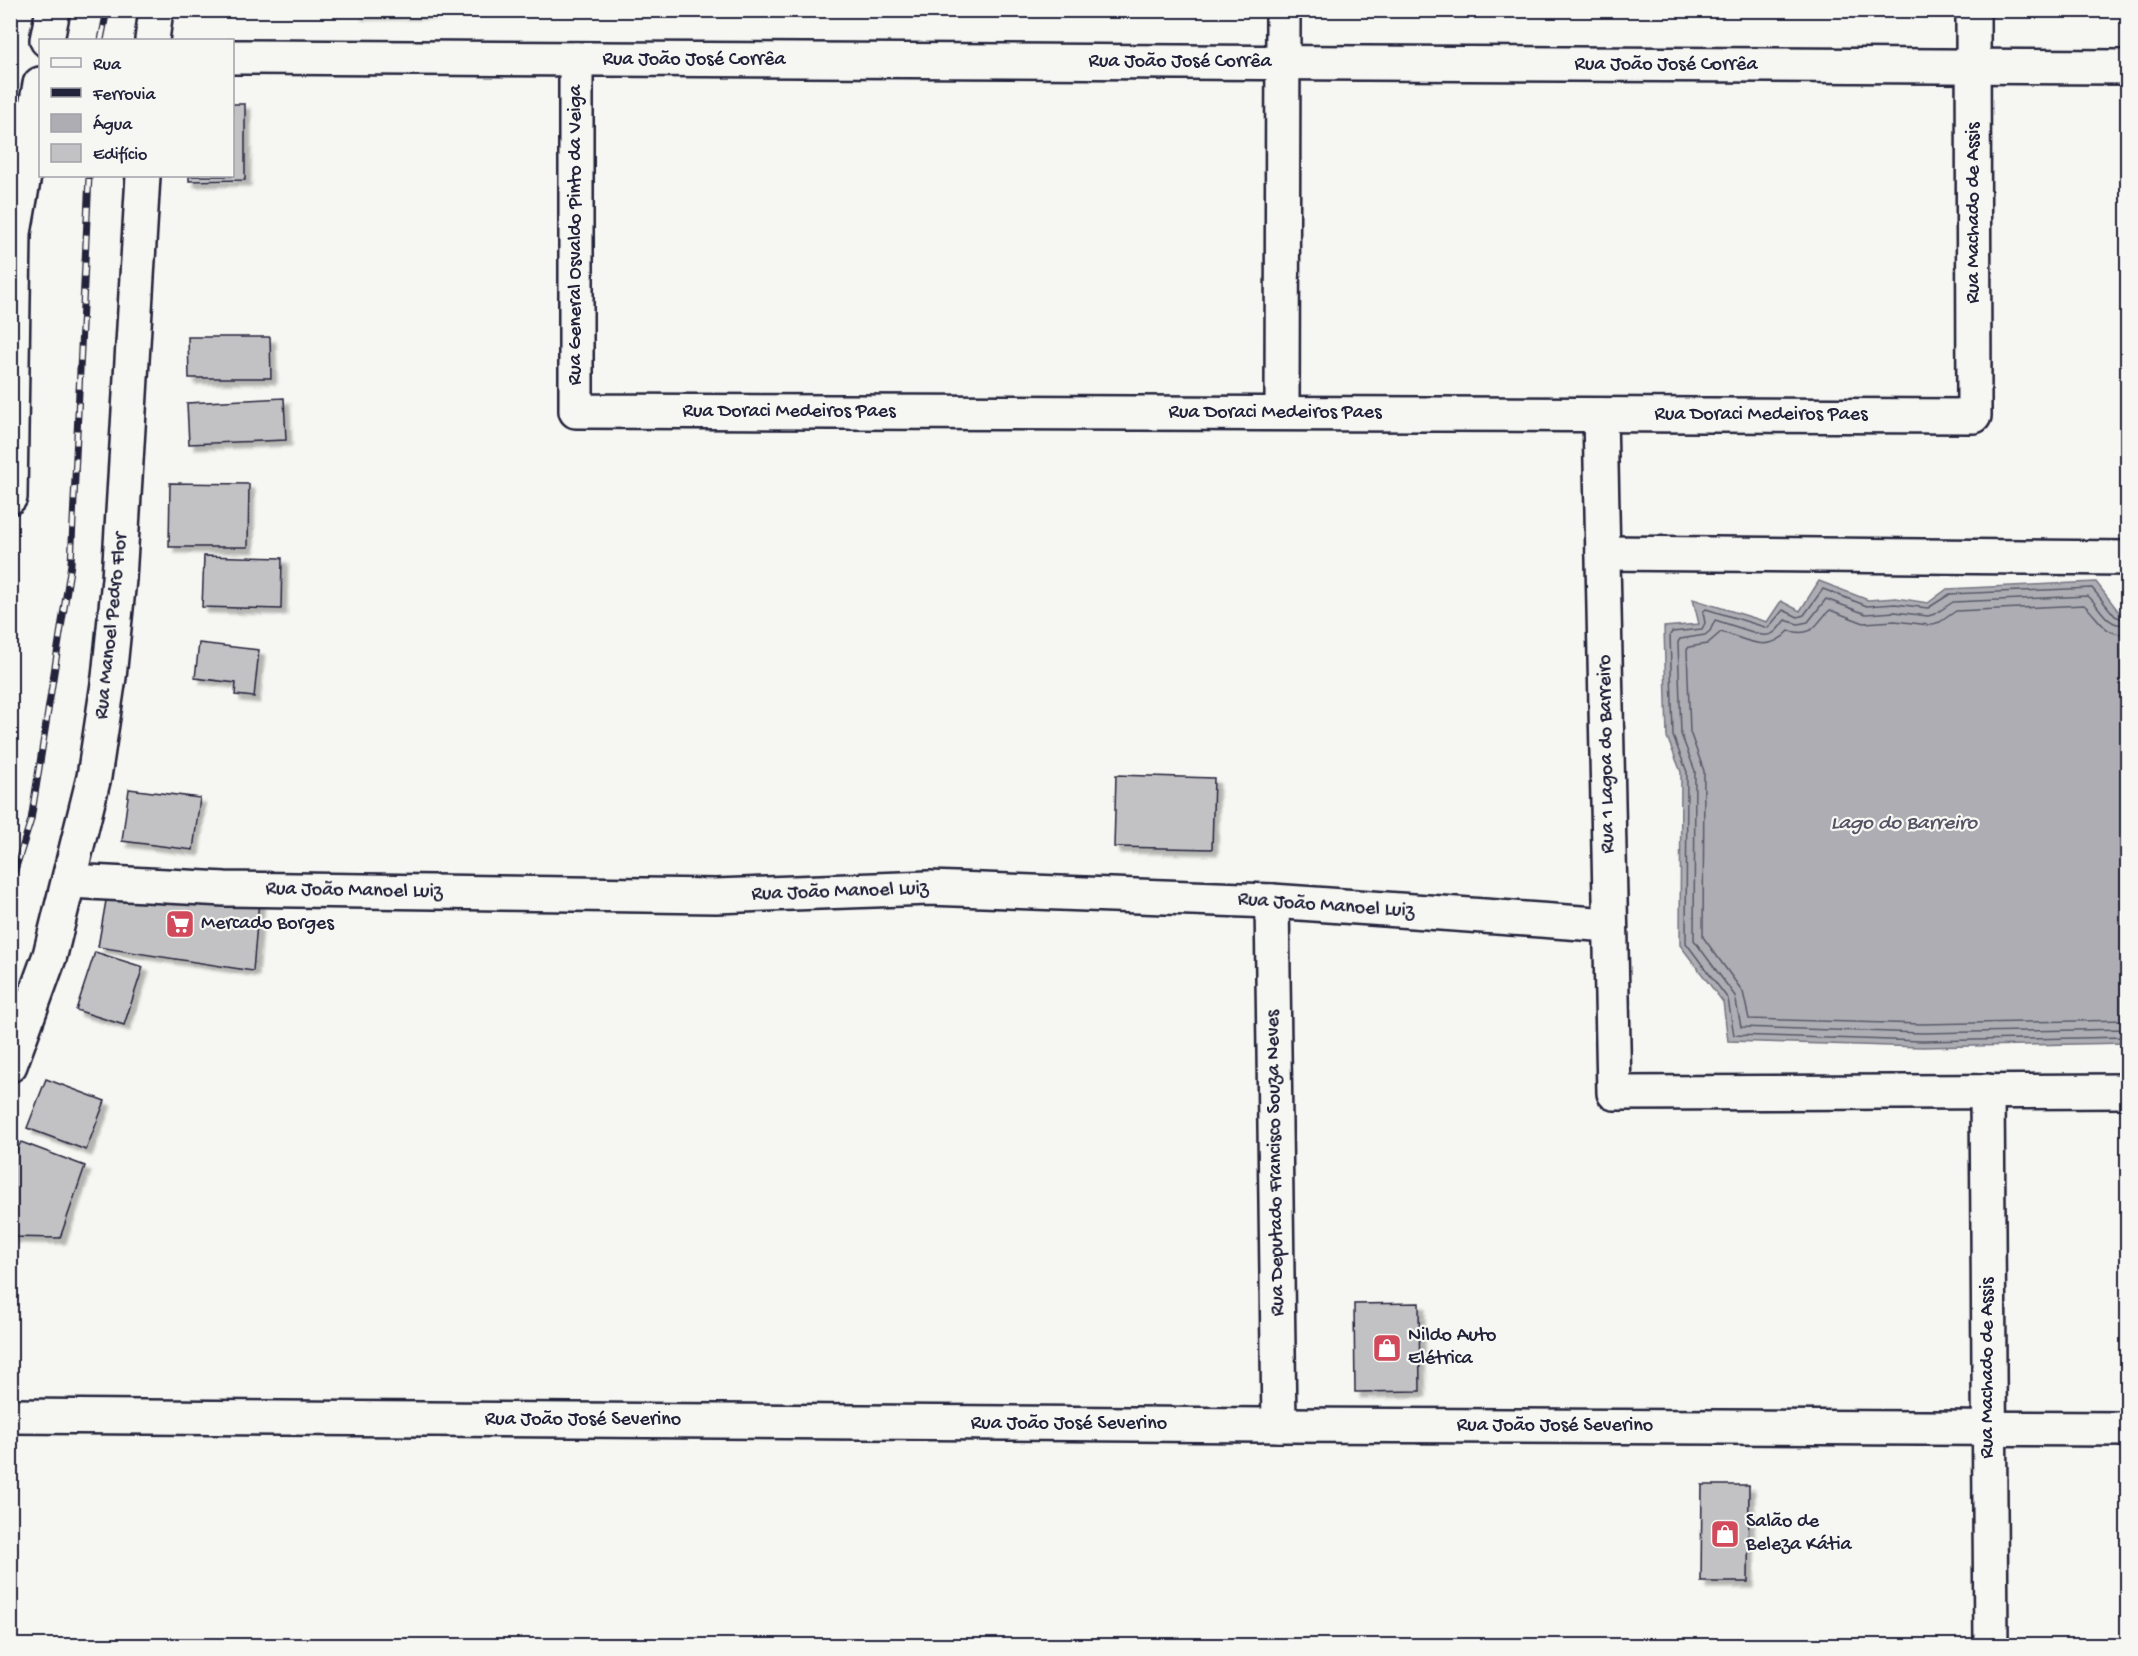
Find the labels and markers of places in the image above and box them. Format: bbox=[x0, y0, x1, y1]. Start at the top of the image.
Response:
supermarket icon: Mercado Borges bbox=[164, 908, 196, 940]
place label: Mercado Borges bbox=[201, 913, 334, 936]
place label: Nildo Auto Elétrica bbox=[1408, 1325, 1496, 1371]
shop icon: Nildo Auto Elétrica bbox=[1371, 1332, 1403, 1364]
place label: Salão de Beleza Kátia bbox=[1745, 1511, 1853, 1557]
shop icon: Salão de Beleza Kátia bbox=[1709, 1518, 1741, 1550]

